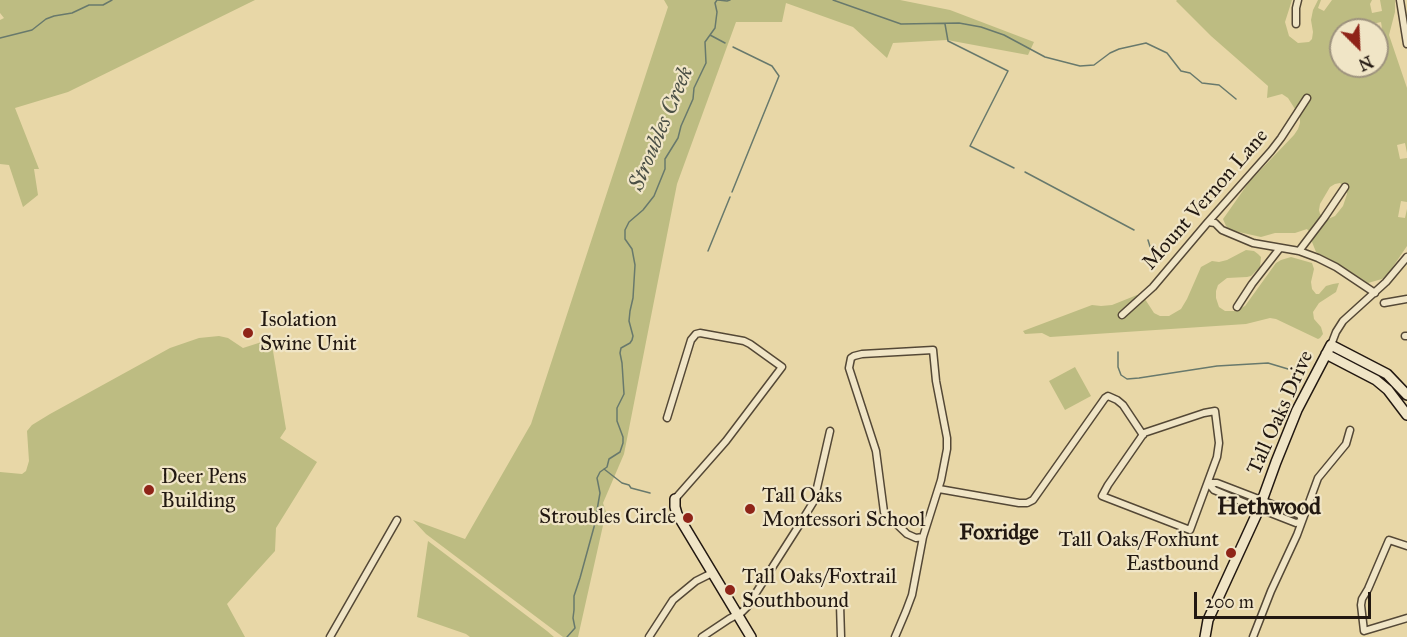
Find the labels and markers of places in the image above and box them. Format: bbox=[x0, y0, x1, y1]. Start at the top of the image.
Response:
place label: Isolation Swine Unit bbox=[260, 308, 357, 358]
marker: Isolation Swine Unit bbox=[241, 326, 255, 340]
place label: Deer Pens Building bbox=[161, 465, 247, 515]
marker: Deer Pens Building bbox=[142, 483, 156, 497]
place label: Tall Oaks Montessori School bbox=[762, 484, 925, 534]
marker: Tall Oaks Montessori School bbox=[743, 502, 757, 516]
place label: Stroubles Circle bbox=[539, 505, 676, 531]
marker: Stroubles Circle bbox=[681, 511, 695, 525]
place label: Tall Oaks/Foxhunt Eastbound bbox=[1059, 528, 1219, 578]
marker: Tall Oaks/Foxhunt Eastbound bbox=[1224, 546, 1238, 560]
place label: Tall Oaks/Foxtrail Southbound bbox=[742, 565, 897, 615]
marker: Tall Oaks/Foxtrail Southbound bbox=[723, 583, 737, 597]

